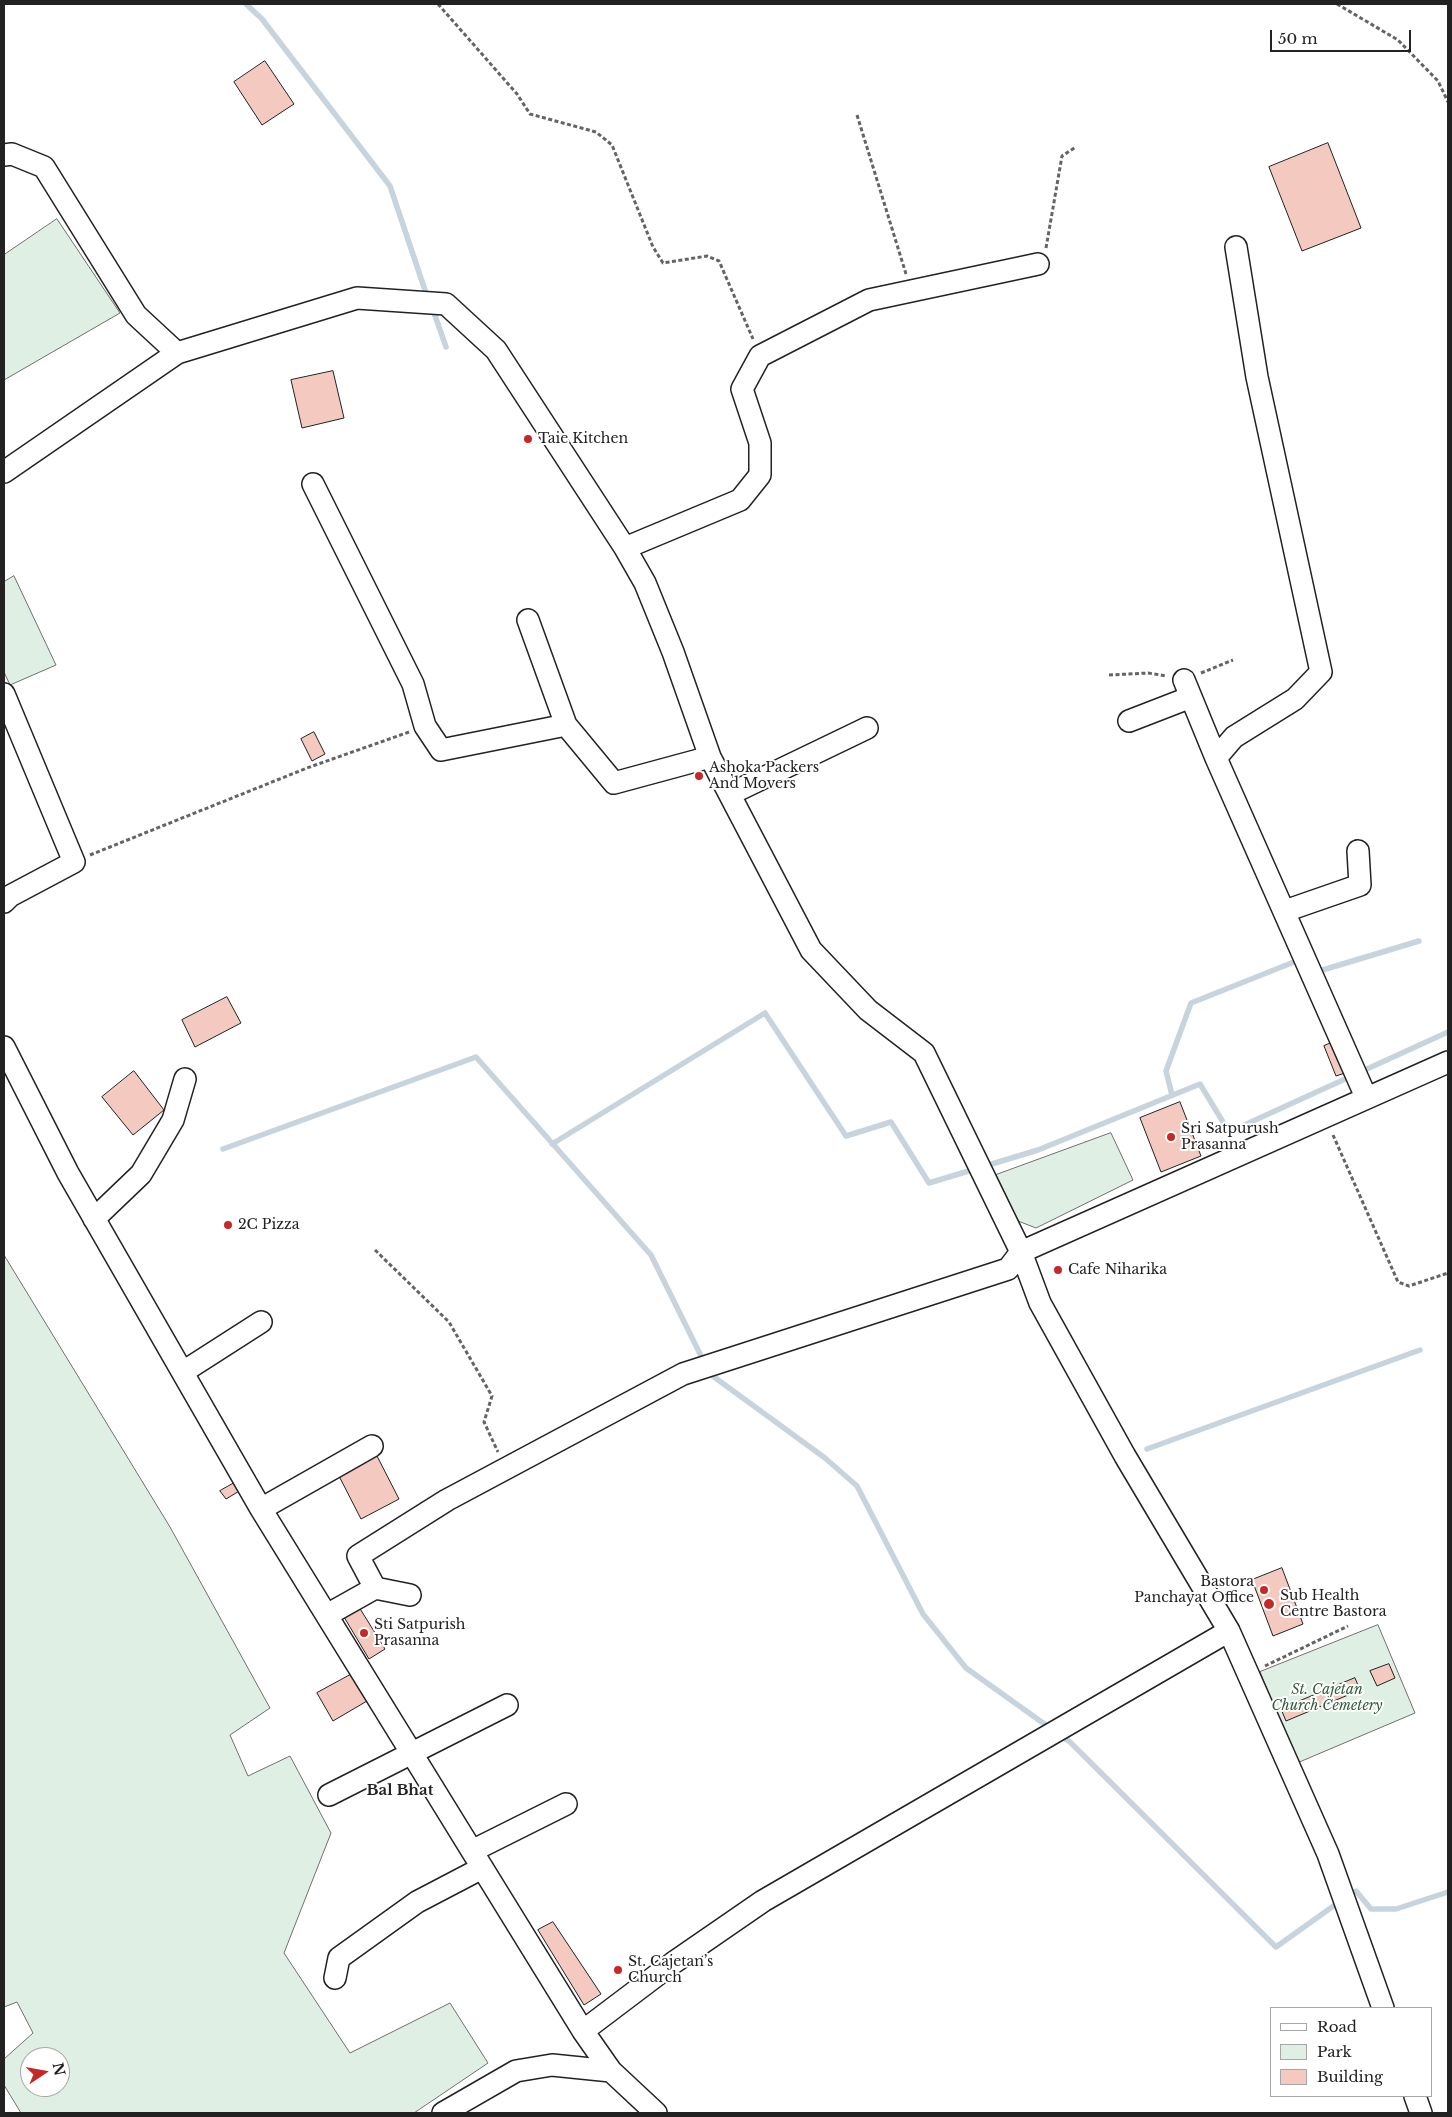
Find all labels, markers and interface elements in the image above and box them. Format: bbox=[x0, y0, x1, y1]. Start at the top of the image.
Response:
scale bar bbox=[1272, 20, 1413, 52]
text: 50 m bbox=[1278, 29, 1318, 48]
place label: Taie Kitchen bbox=[538, 431, 628, 447]
marker: Taie Kitchen bbox=[522, 433, 534, 445]
place label: Ashoka Packers And Movers bbox=[709, 760, 819, 792]
marker: Ashoka Packers And Movers bbox=[693, 770, 705, 782]
place label: Sri Satpurush Prasanna bbox=[1181, 1121, 1279, 1154]
marker: Sri Satpurush Prasanna bbox=[1165, 1131, 1177, 1143]
place label: 2C Pizza bbox=[238, 1217, 300, 1233]
marker: 2C Pizza bbox=[222, 1219, 234, 1231]
place label: Cafe Niharika bbox=[1068, 1262, 1167, 1278]
marker: Cafe Niharika bbox=[1052, 1264, 1064, 1276]
place label: Bastora Panchayat Office bbox=[1134, 1574, 1254, 1606]
marker: Bastora Panchayat Office bbox=[1258, 1584, 1270, 1596]
place label: Sub Health Centre Bastora bbox=[1280, 1588, 1386, 1620]
marker: Sub Health Centre Bastora bbox=[1262, 1597, 1276, 1611]
place label: Sti Satpurish Prasanna bbox=[374, 1617, 465, 1650]
marker: Sti Satpurish Prasanna bbox=[358, 1627, 370, 1639]
park label: St. Cajetan Church Cemetery bbox=[1271, 1682, 1383, 1714]
district label: Bal Bhat bbox=[367, 1782, 433, 1800]
place label: St. Cajetan’s Church bbox=[628, 1954, 713, 1986]
marker: St. Cajetan’s Church bbox=[612, 1964, 624, 1976]
legend bbox=[1270, 2007, 1432, 2097]
text: Road bbox=[1317, 2017, 1357, 2036]
text: Park bbox=[1317, 2042, 1352, 2061]
north arrow bbox=[20, 2047, 70, 2097]
text: N bbox=[49, 2061, 69, 2077]
text: Building bbox=[1317, 2067, 1383, 2086]

